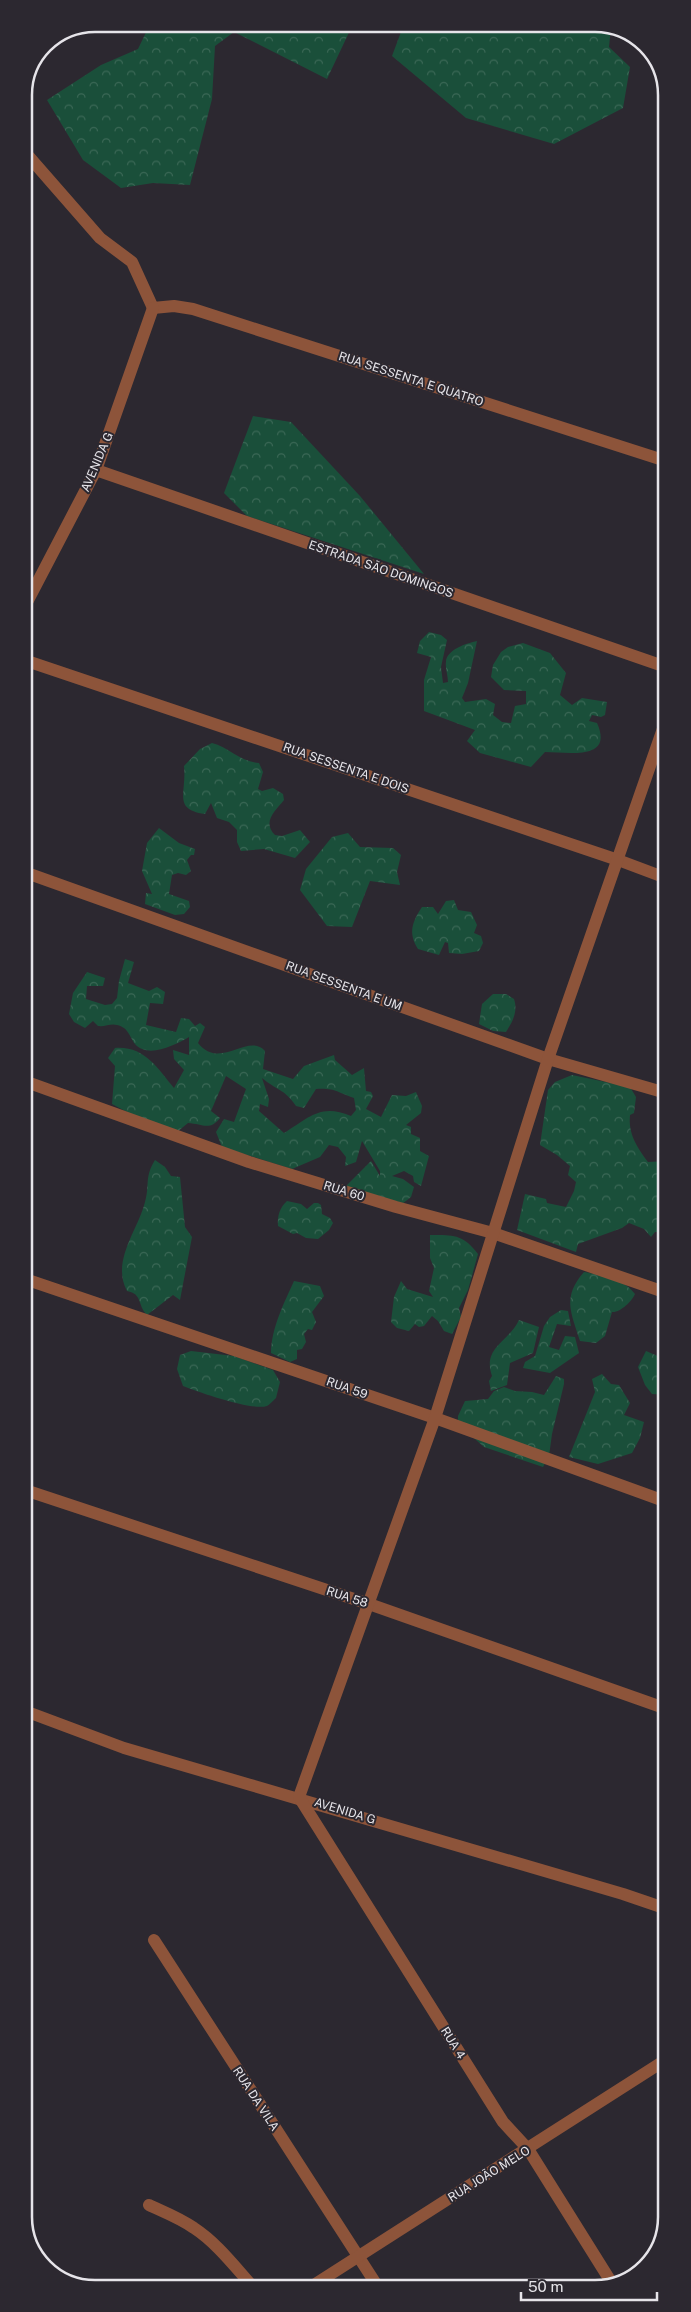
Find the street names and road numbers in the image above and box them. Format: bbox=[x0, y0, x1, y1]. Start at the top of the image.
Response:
street label: RUA SESSENTA E QUATRO bbox=[337, 349, 485, 409]
street label: AVENIDA G bbox=[78, 430, 116, 494]
street label: ESTRADA SÃO DOMINGOS bbox=[307, 538, 455, 600]
street label: RUA SESSENTA E DOIS bbox=[281, 740, 411, 796]
street label: RUA SESSENTA E UM bbox=[284, 958, 404, 1014]
street label: RUA 60 bbox=[322, 1178, 366, 1204]
street label: RUA 59 bbox=[325, 1374, 369, 1402]
street label: RUA 58 bbox=[324, 1584, 370, 1610]
street label: AVENIDA G bbox=[313, 1795, 377, 1827]
street label: RUA 4 bbox=[438, 2025, 468, 2062]
street label: RUA DA VILA bbox=[230, 2064, 282, 2134]
street label: RUA JOÃO MELO bbox=[445, 2143, 533, 2205]

